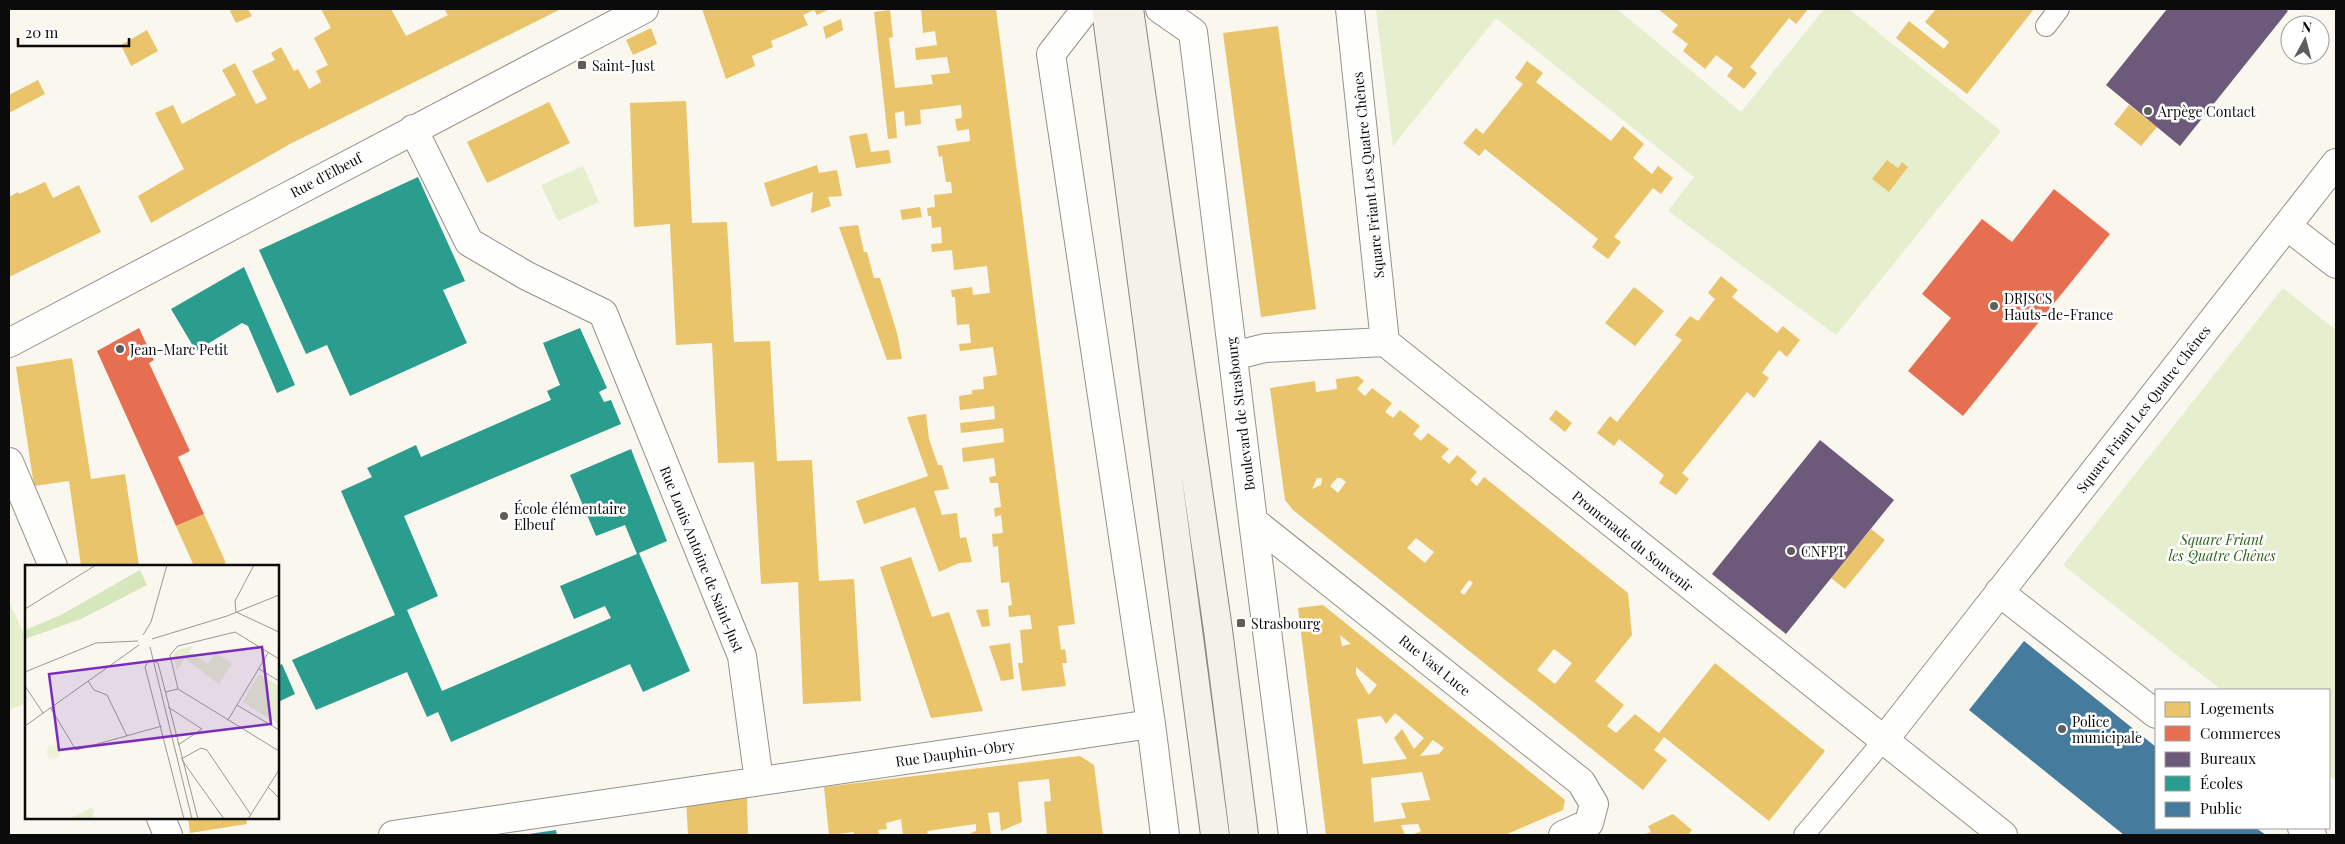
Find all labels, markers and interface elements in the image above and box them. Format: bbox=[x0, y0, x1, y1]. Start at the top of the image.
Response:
scale bar bbox=[18, 15, 129, 47]
north arrow bbox=[2280, 15, 2330, 65]
text: N bbox=[2300, 17, 2313, 37]
text: 20 m bbox=[25, 22, 59, 42]
place label: Saint-Just bbox=[592, 56, 656, 75]
marker: Saint-Just bbox=[576, 59, 588, 71]
street label: Square Friant Les Quatre Chênes bbox=[1348, 71, 1388, 279]
place label: Arpège Contact bbox=[2157, 102, 2256, 121]
marker: Arpège Contact bbox=[2142, 105, 2154, 117]
street label: Rue d'Elbeuf bbox=[287, 147, 366, 202]
place label: DRJSCS Hauts-de-France bbox=[2004, 289, 2113, 324]
marker: DRJSCS Hauts-de-France bbox=[1988, 300, 2000, 312]
street label: Square Friant Les Quatre Chênes bbox=[2072, 321, 2214, 497]
street label: Boulevard de Strasbourg bbox=[1221, 335, 1259, 492]
place label: Jean-Marc Petit bbox=[129, 340, 229, 359]
marker: Jean-Marc Petit bbox=[114, 343, 126, 355]
street label: Rue Louis Antoine de Saint-Just bbox=[656, 463, 749, 656]
street label: Promenade du Souvenir bbox=[1568, 486, 1698, 596]
place label: École élémentaire Elbeuf bbox=[514, 499, 626, 534]
marker: École élémentaire Elbeuf bbox=[498, 510, 510, 522]
park label: Square Friant les Quatre Chênes bbox=[2168, 530, 2276, 565]
place label: CNFPT bbox=[1801, 542, 1846, 561]
marker: CNFPT bbox=[1785, 545, 1797, 557]
inset map bbox=[25, 565, 279, 819]
place label: Strasbourg bbox=[1251, 614, 1321, 633]
marker: Strasbourg bbox=[1235, 617, 1247, 629]
street label: Rue Vast Luce bbox=[1395, 630, 1475, 700]
legend bbox=[2155, 689, 2330, 829]
text: Logements bbox=[2200, 698, 2274, 718]
place label: Police municipale bbox=[2072, 712, 2142, 747]
marker: Police municipale bbox=[2056, 723, 2068, 735]
text: Commerces bbox=[2200, 723, 2281, 743]
street label: Rue Dauphin-Obry bbox=[894, 735, 1016, 771]
text: Bureaux bbox=[2200, 748, 2256, 768]
text: Écoles bbox=[2200, 773, 2243, 793]
text: Public bbox=[2200, 798, 2242, 818]

